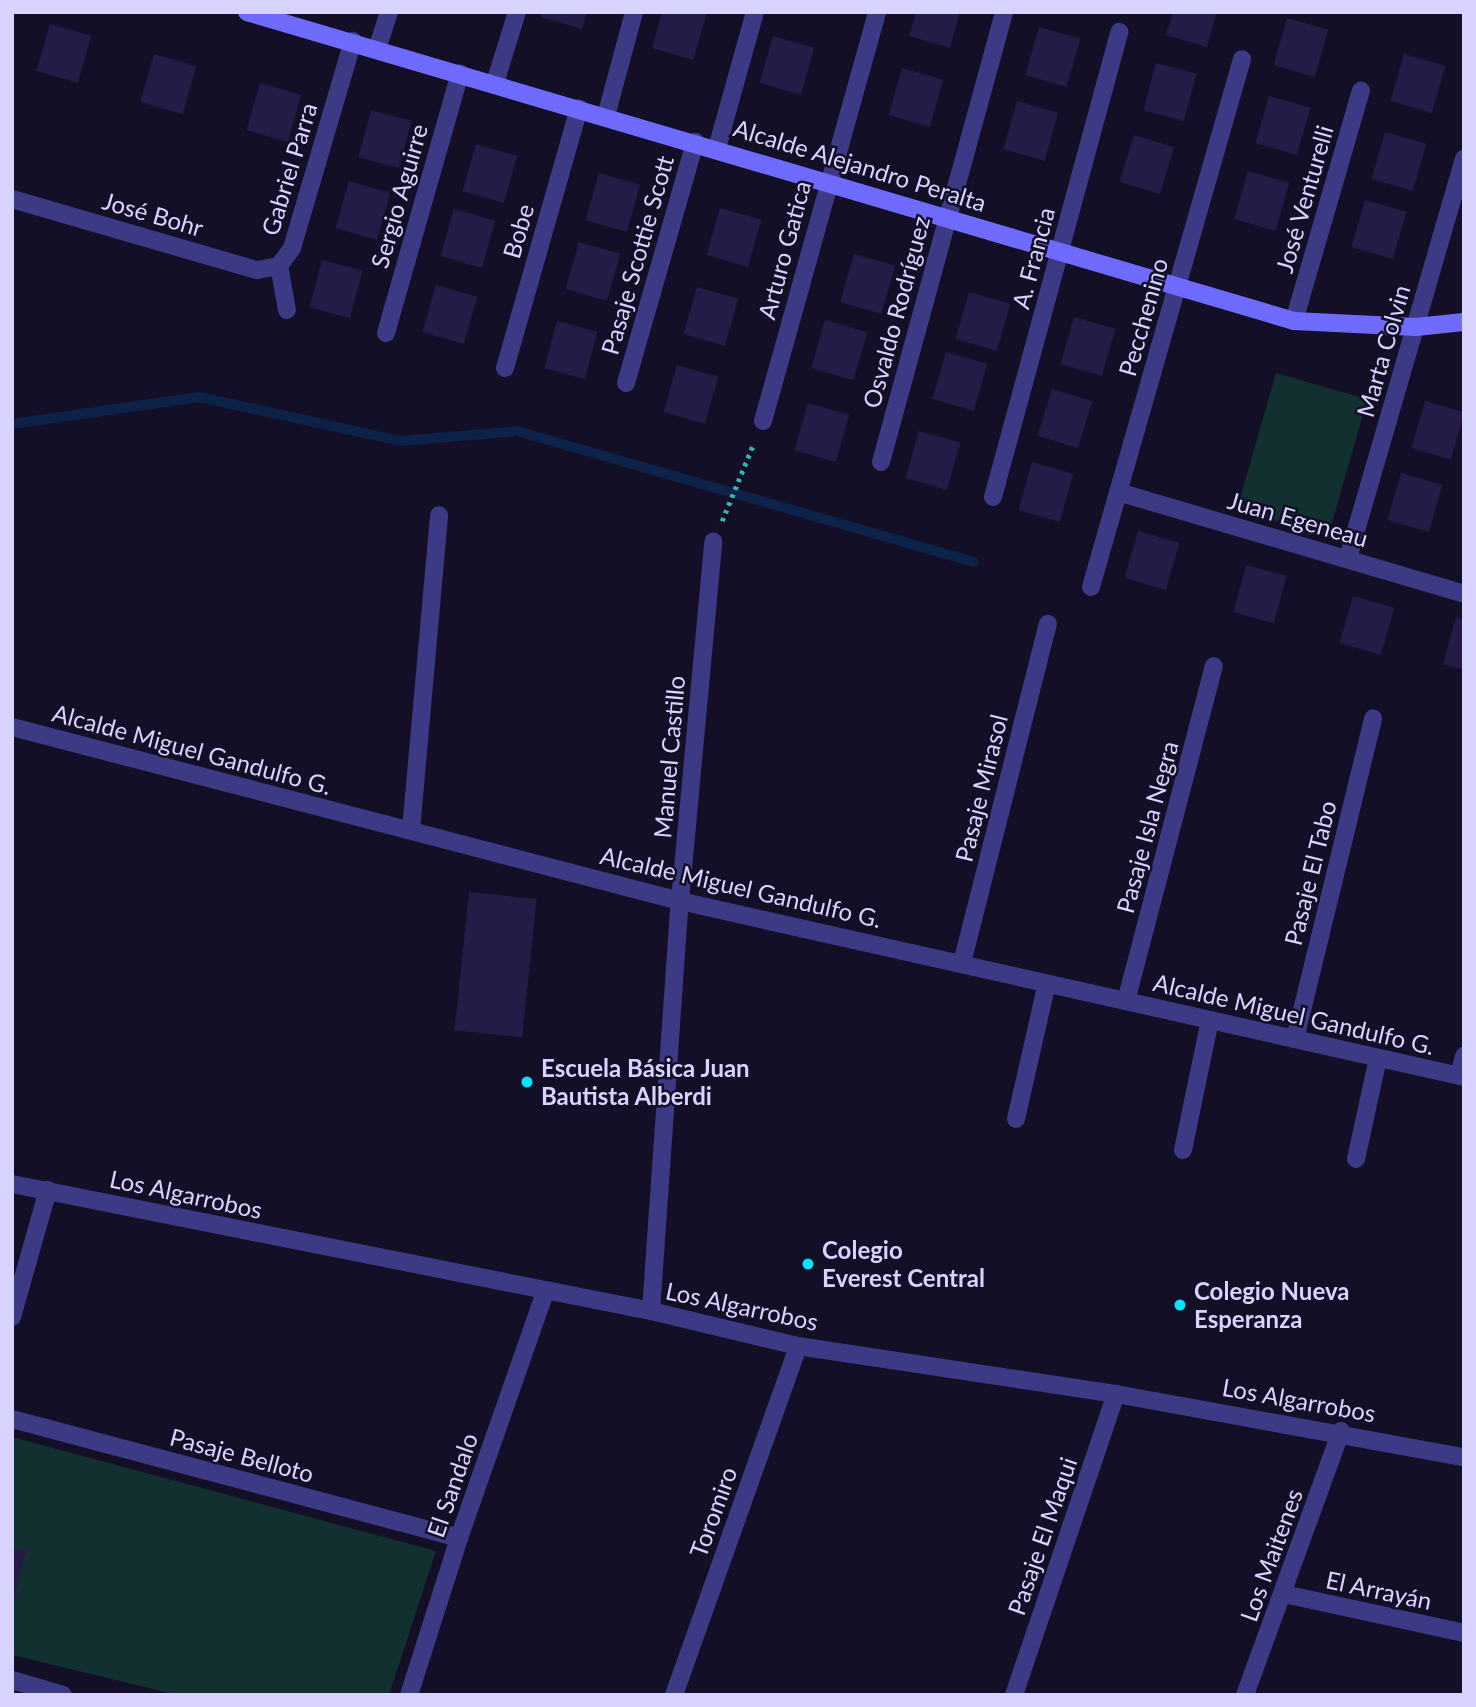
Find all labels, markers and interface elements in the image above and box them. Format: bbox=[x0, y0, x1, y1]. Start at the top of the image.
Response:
street label: Gabriel Parra bbox=[255, 99, 323, 239]
street label: Alcalde Alejandro Peralta bbox=[730, 113, 990, 217]
street label: Sergio Aguirre bbox=[365, 120, 433, 272]
street label: José Venturelli bbox=[1269, 122, 1339, 276]
street label: Pasaje Scottie Scott bbox=[595, 152, 679, 358]
street label: Arturo Gatica bbox=[752, 178, 816, 322]
street label: José Bohr bbox=[99, 186, 207, 242]
street label: Bobe bbox=[497, 201, 539, 261]
street label: A. Francia bbox=[1006, 204, 1060, 312]
street label: Osvaldo Rodríguez bbox=[857, 213, 935, 411]
street label: Pecchenino bbox=[1112, 255, 1174, 379]
street label: Marta Colvin bbox=[1350, 282, 1416, 420]
street label: Juan Egeneau bbox=[1225, 485, 1371, 553]
street label: Manuel Castillo bbox=[648, 674, 690, 840]
street label: Alcalde Miguel Gandulfo G. bbox=[49, 698, 335, 800]
street label: Pasaje Mirasol bbox=[949, 711, 1013, 865]
street label: Pasaje Isla Negra bbox=[1110, 738, 1184, 916]
street label: Pasaje El Tabo bbox=[1278, 797, 1342, 949]
street label: Alcalde Miguel Gandulfo G. bbox=[598, 841, 884, 933]
street label: Alcalde Miguel Gandulfo G. bbox=[1151, 968, 1437, 1060]
place label: Escuela Básica Juan Bautista Alberdi bbox=[541, 1054, 750, 1110]
marker: Escuela Básica Juan Bautista Alberdi bbox=[519, 1074, 535, 1090]
street label: Los Algarrobos bbox=[107, 1164, 265, 1224]
place label: Colegio Everest Central bbox=[822, 1236, 985, 1292]
marker: Colegio Everest Central bbox=[800, 1256, 816, 1272]
street label: Los Algarrobos bbox=[663, 1276, 821, 1336]
place label: Colegio Nueva Esperanza bbox=[1194, 1277, 1349, 1333]
marker: Colegio Nueva Esperanza bbox=[1172, 1297, 1188, 1313]
street label: Los Algarrobos bbox=[1220, 1372, 1378, 1428]
street label: Pasaje Belloto bbox=[167, 1422, 317, 1488]
street label: El Sandalo bbox=[421, 1429, 483, 1541]
street label: Pasaje El Maqui bbox=[1002, 1453, 1082, 1619]
street label: Toromiro bbox=[683, 1463, 743, 1561]
street label: Los Maitenes bbox=[1234, 1485, 1308, 1625]
street label: El Arrayán bbox=[1323, 1565, 1435, 1615]

